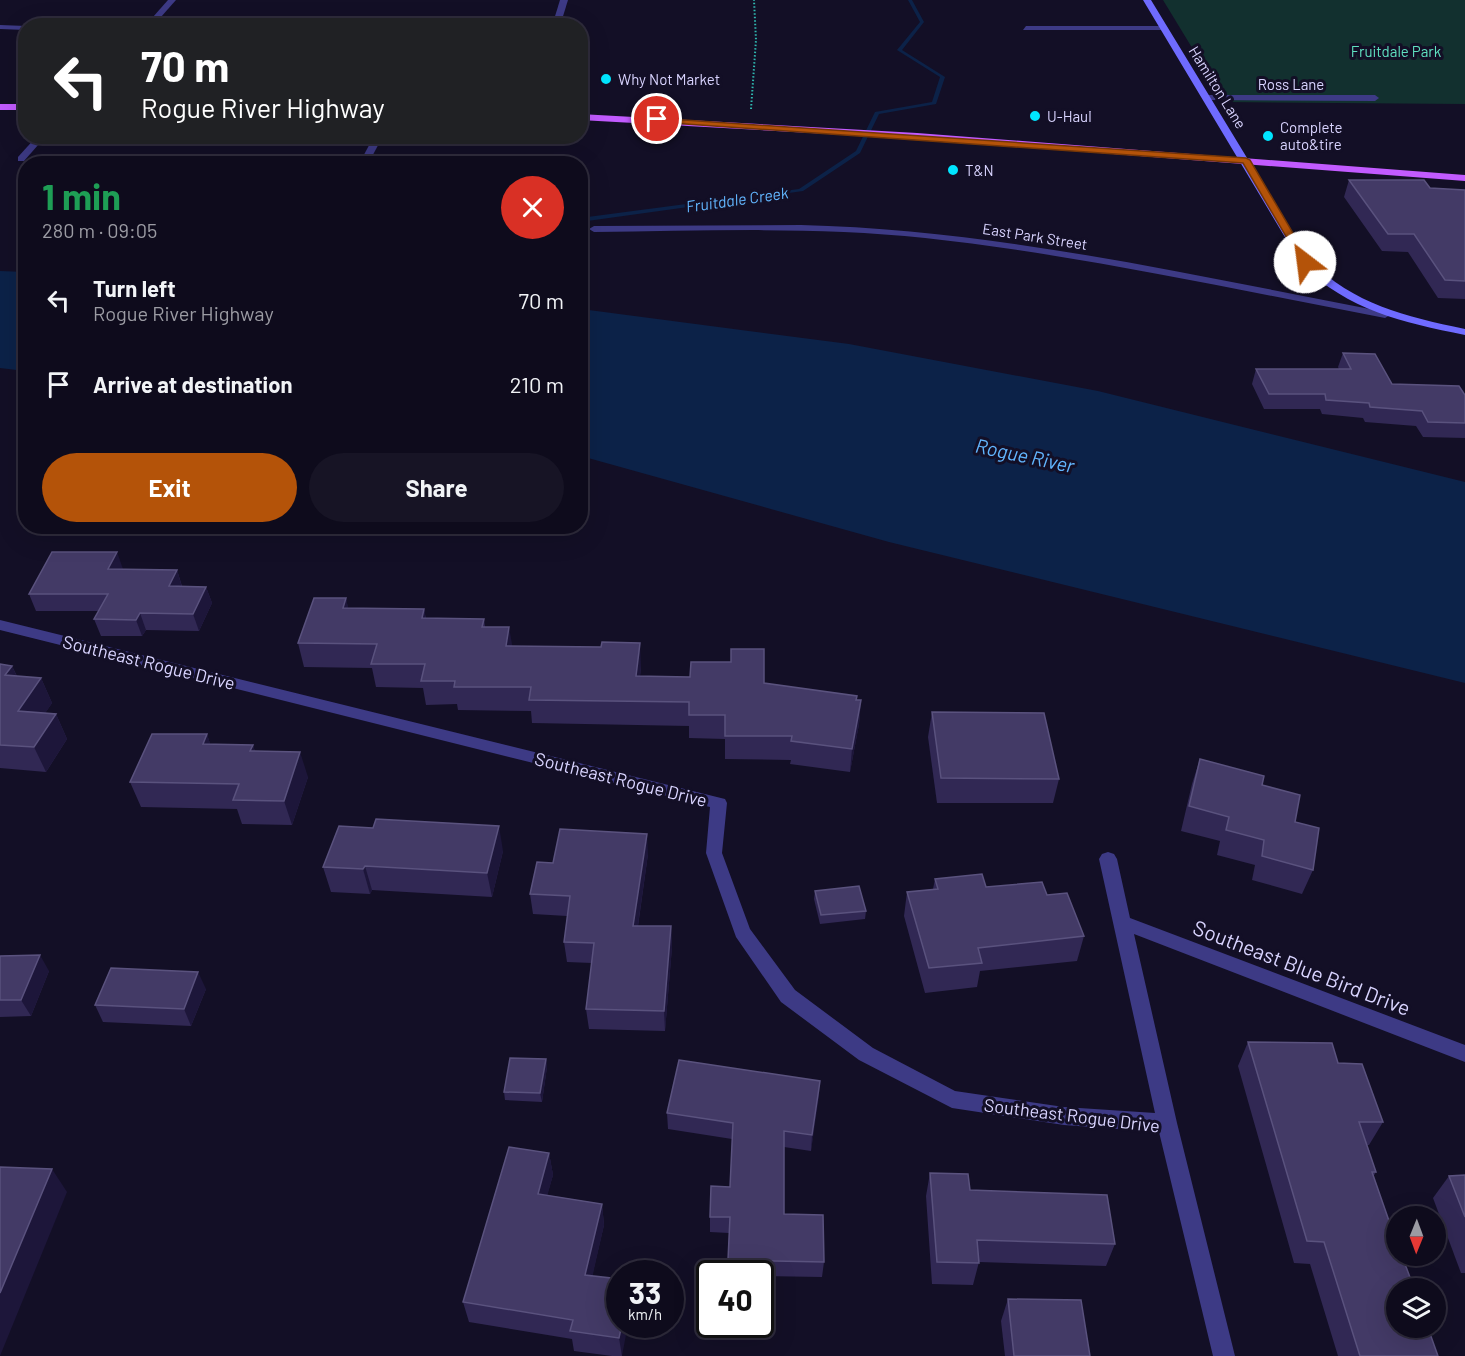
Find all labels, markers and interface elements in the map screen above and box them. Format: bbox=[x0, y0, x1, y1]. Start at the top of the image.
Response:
text: 70 m bbox=[141, 40, 229, 90]
icon: left bbox=[42, 42, 120, 120]
street label: Hamilton Lane bbox=[1186, 42, 1250, 132]
park label: Fruitdale Park bbox=[1351, 42, 1442, 60]
place label: Why Not Market bbox=[618, 70, 720, 88]
marker: Why Not Market bbox=[599, 72, 613, 86]
street label: Ross Lane bbox=[1258, 75, 1324, 93]
text: Rogue River Highway bbox=[141, 91, 385, 123]
pin bbox=[631, 93, 682, 144]
icon: arrive bbox=[640, 102, 673, 135]
place label: U-Haul bbox=[1047, 107, 1092, 125]
marker: U-Haul bbox=[1028, 109, 1042, 123]
place label: Complete auto&tire bbox=[1280, 118, 1343, 153]
marker: Complete auto&tire bbox=[1261, 129, 1275, 143]
place label: T&N bbox=[965, 161, 994, 179]
marker: T&N bbox=[946, 163, 960, 177]
text: 1 min bbox=[42, 174, 121, 217]
button: close bbox=[501, 176, 564, 239]
water label: Fruitdale Creek bbox=[685, 182, 790, 216]
text: 280 m · 09:05 bbox=[42, 218, 157, 242]
street label: East Park Street bbox=[981, 219, 1089, 253]
position arrow bbox=[1273, 230, 1337, 294]
text: Turn left bbox=[93, 275, 176, 301]
icon: left bbox=[42, 284, 75, 317]
text: 70 m bbox=[519, 287, 564, 313]
text: Rogue River Highway bbox=[93, 301, 274, 325]
icon: arrive bbox=[42, 368, 75, 401]
text: Arrive at destination bbox=[93, 371, 292, 397]
text: 210 m bbox=[510, 371, 564, 397]
water label: Rogue River bbox=[973, 433, 1078, 477]
button: Exit bbox=[42, 453, 297, 522]
button: Share bbox=[309, 453, 564, 522]
street label: Southeast Rogue Drive bbox=[60, 630, 238, 694]
street label: Southeast Rogue Drive bbox=[532, 747, 710, 811]
street label: Southeast Blue Bird Drive bbox=[1190, 914, 1414, 1020]
street label: Southeast Rogue Drive bbox=[983, 1093, 1161, 1137]
north arrow bbox=[1386, 1206, 1446, 1266]
map controls bbox=[1386, 1206, 1446, 1338]
speed limit sign: 40 bbox=[696, 1260, 774, 1338]
text: 33 bbox=[629, 1274, 661, 1310]
button: layers bbox=[1386, 1278, 1446, 1338]
text: km/h bbox=[628, 1305, 662, 1323]

